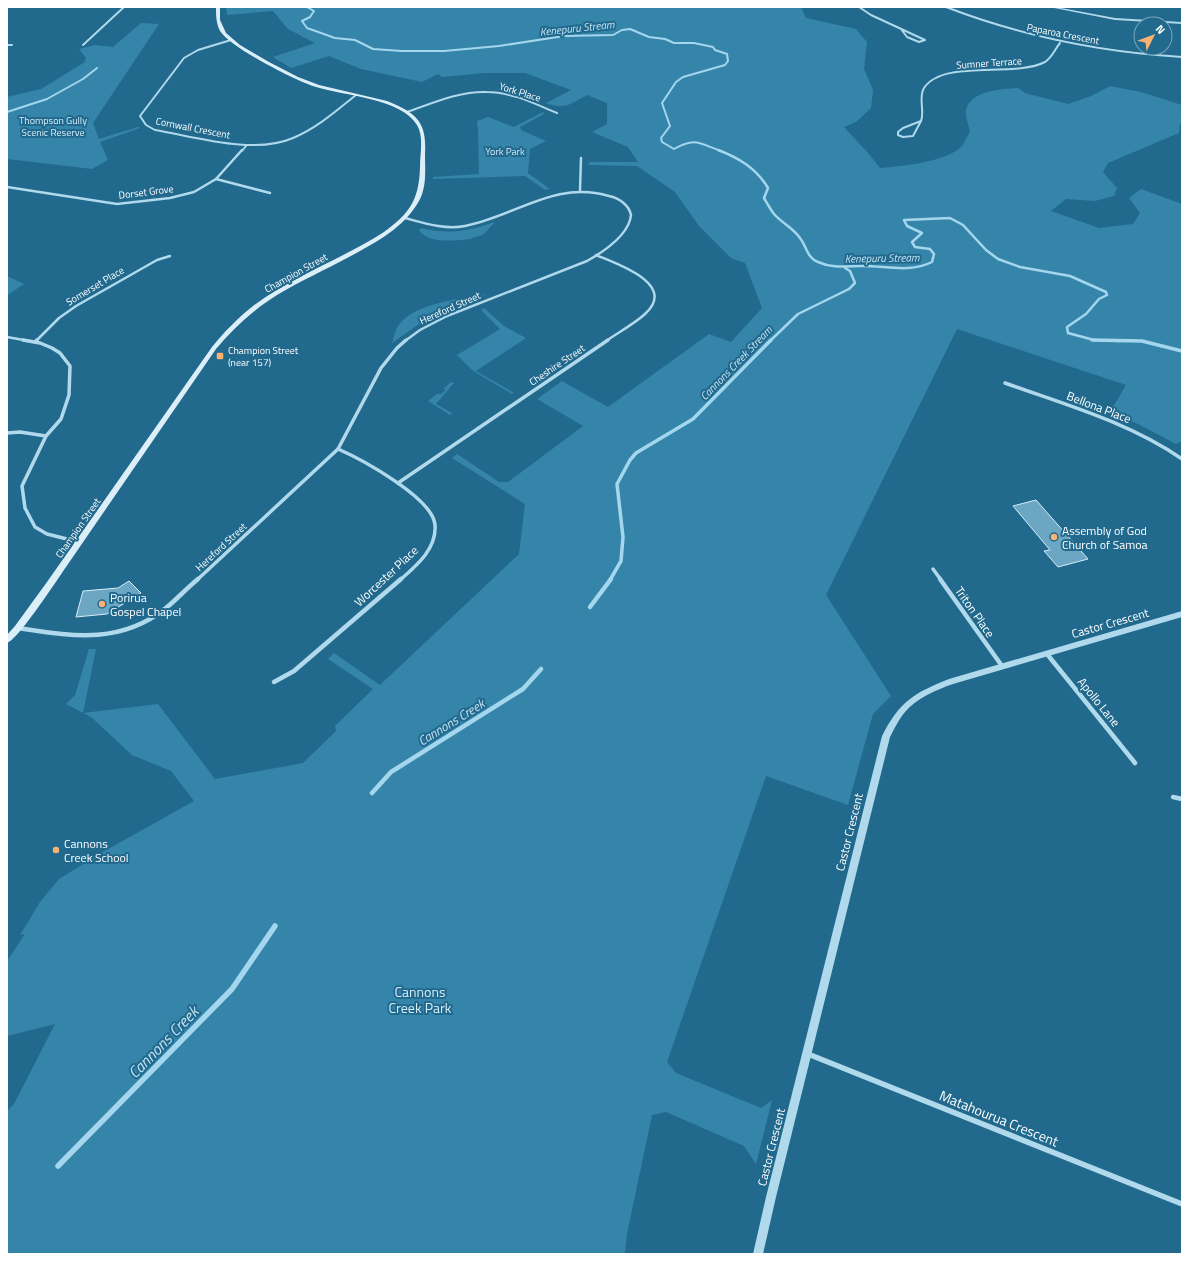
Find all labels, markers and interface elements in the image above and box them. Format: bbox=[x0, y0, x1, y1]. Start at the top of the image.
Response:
water label: Kenepuru Stream bbox=[539, 16, 616, 40]
north arrow bbox=[1133, 16, 1173, 56]
street label: Paparoa Crescent bbox=[1025, 20, 1101, 48]
text: N bbox=[1152, 21, 1169, 37]
street label: Sumner Terrace bbox=[956, 53, 1022, 73]
street label: York Place bbox=[497, 79, 543, 105]
park label: Thompson Gully Scenic Reserve bbox=[19, 113, 87, 140]
street label: Cornwall Crescent bbox=[155, 113, 232, 143]
park label: York Park bbox=[485, 144, 525, 159]
street label: Dorset Grove bbox=[118, 181, 174, 203]
street label: Champion Street bbox=[262, 249, 331, 297]
water label: Kenepuru Stream bbox=[844, 249, 920, 267]
street label: Somerset Place bbox=[63, 263, 127, 309]
street label: Hereford Street bbox=[417, 288, 483, 328]
water label: Cannons Creek Stream bbox=[696, 322, 776, 404]
street label: Cheshire Street bbox=[526, 340, 588, 389]
place label: Champion Street (near 157) bbox=[228, 343, 299, 370]
marker: Champion Street (near 157) bbox=[215, 351, 225, 361]
street label: Bellona Place bbox=[1064, 386, 1134, 428]
street label: Champion Street bbox=[52, 495, 105, 561]
street label: Hereford Street bbox=[192, 519, 250, 575]
place label: Assembly of God Church of Samoa bbox=[1062, 521, 1148, 554]
marker: Assembly of God Church of Samoa bbox=[1049, 532, 1059, 542]
street label: Worcester Place bbox=[350, 541, 422, 611]
street label: Triton Place bbox=[950, 582, 1000, 642]
place label: Porirua Gospel Chapel bbox=[110, 588, 181, 621]
marker: Porirua Gospel Chapel bbox=[97, 599, 107, 609]
street label: Castor Crescent bbox=[1069, 603, 1152, 643]
street label: Apollo Lane bbox=[1073, 673, 1125, 731]
water label: Cannons Creek bbox=[414, 692, 490, 750]
street label: Castor Crescent bbox=[830, 790, 868, 873]
place label: Cannons Creek School bbox=[64, 834, 129, 867]
marker: Cannons Creek School bbox=[51, 845, 61, 855]
park label: Cannons Creek Park bbox=[389, 981, 452, 1018]
water label: Cannons Creek bbox=[122, 999, 205, 1084]
street label: Matahourua Crescent bbox=[936, 1085, 1062, 1152]
street label: Castor Crescent bbox=[752, 1105, 790, 1188]

